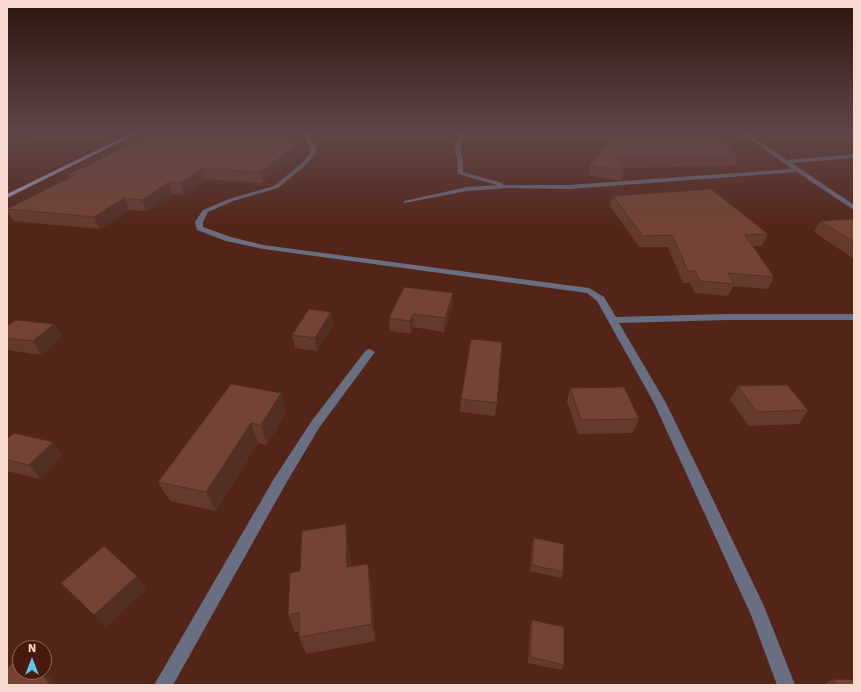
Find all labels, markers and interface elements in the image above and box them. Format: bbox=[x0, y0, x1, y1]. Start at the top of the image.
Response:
north arrow bbox=[12, 640, 52, 680]
text: N bbox=[28, 642, 36, 655]

